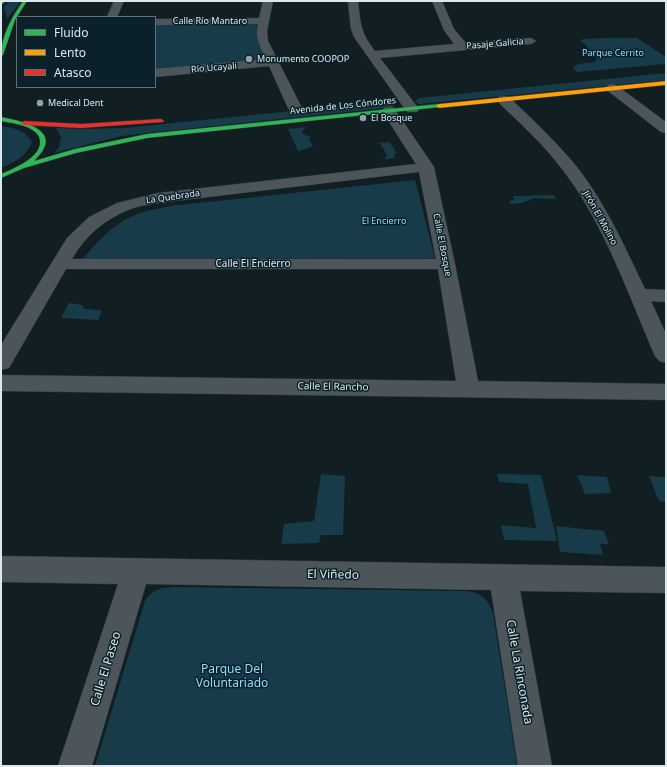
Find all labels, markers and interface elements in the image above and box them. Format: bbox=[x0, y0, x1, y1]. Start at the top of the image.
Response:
legend bbox=[16, 16, 156, 88]
street label: Calle Río Mantaro bbox=[173, 16, 247, 26]
text: Fluido bbox=[54, 24, 88, 41]
street label: Pasaje Galicia bbox=[466, 36, 524, 52]
text: Lento bbox=[54, 44, 86, 61]
park label: Parque Cerrito bbox=[582, 48, 644, 58]
marker: Monumento COOPOP bbox=[244, 54, 254, 64]
place label: Monumento COOPOP bbox=[257, 54, 349, 64]
street label: Río Ucayali bbox=[191, 61, 237, 75]
text: Atasco bbox=[54, 64, 92, 81]
street label: Avenida de Los Cóndores bbox=[289, 95, 397, 117]
marker: Medical Dent bbox=[35, 98, 45, 108]
place label: Medical Dent bbox=[48, 98, 104, 108]
marker: El Bosque bbox=[358, 113, 368, 123]
place label: El Bosque bbox=[371, 113, 412, 123]
street label: La Quebrada bbox=[145, 188, 201, 206]
street label: Jirón El Molino bbox=[581, 189, 619, 247]
street label: Calle El Bosque bbox=[431, 212, 453, 278]
park label: El Encierro bbox=[362, 216, 406, 226]
street label: Calle El Encierro bbox=[216, 258, 290, 270]
street label: Calle El Rancho bbox=[297, 380, 369, 394]
street label: El Viñedo bbox=[307, 567, 359, 583]
street label: Calle La Rinconada bbox=[503, 619, 535, 725]
street label: Calle El Paseo bbox=[88, 630, 124, 708]
park label: Parque Del Voluntariado bbox=[196, 663, 268, 691]

